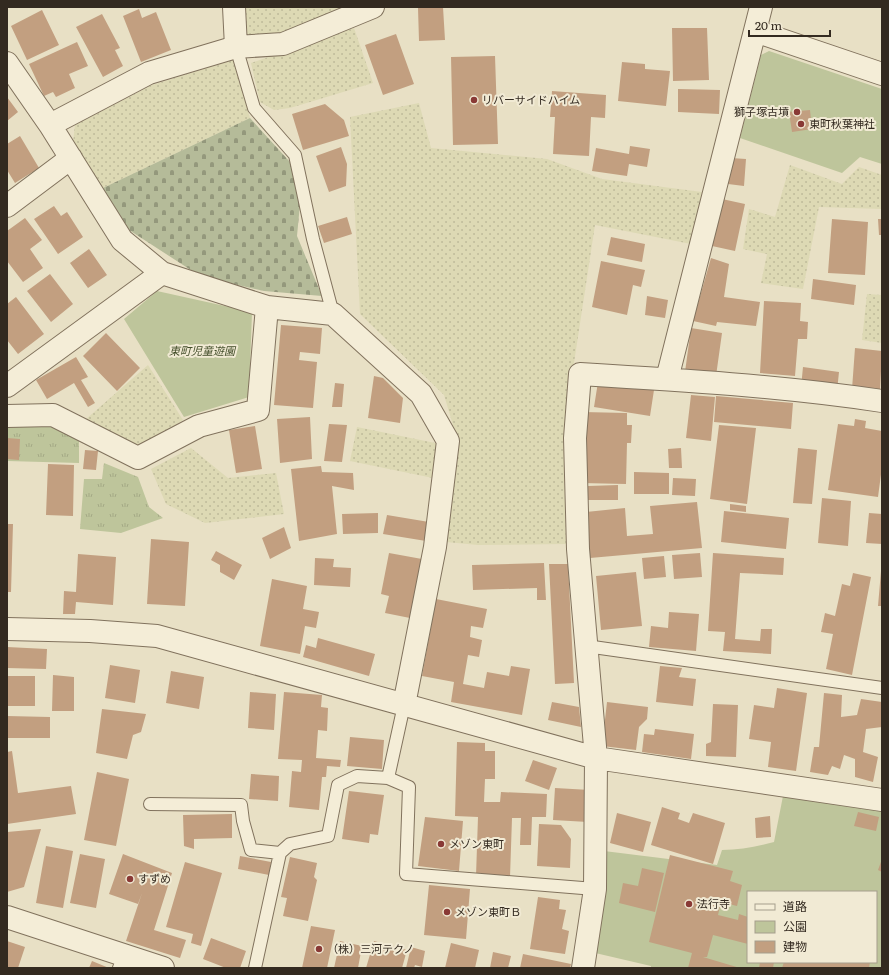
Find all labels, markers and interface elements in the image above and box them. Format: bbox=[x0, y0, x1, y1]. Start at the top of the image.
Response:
scale bar bbox=[749, 12, 830, 38]
text: 20 m bbox=[755, 16, 782, 34]
place label: リバーサイドハイム bbox=[482, 91, 580, 107]
marker: リバーサイドハイム bbox=[469, 95, 479, 105]
place label: 獅子塚古墳 bbox=[734, 103, 789, 119]
marker: 獅子塚古墳 bbox=[792, 107, 802, 117]
place label: 東町秋葉神社 bbox=[809, 115, 875, 131]
marker: 東町秋葉神社 bbox=[796, 119, 806, 129]
park label: 東町児童遊園 bbox=[169, 342, 237, 358]
place label: メゾン東町 bbox=[449, 835, 504, 851]
marker: メゾン東町 bbox=[436, 839, 446, 849]
place label: すずめ bbox=[138, 870, 171, 886]
marker: すずめ bbox=[125, 874, 135, 884]
legend bbox=[747, 891, 877, 963]
place label: 法行寺 bbox=[697, 895, 730, 911]
text: 道路 bbox=[783, 897, 807, 915]
marker: 法行寺 bbox=[684, 899, 694, 909]
place label: メゾン東町Ｂ bbox=[455, 903, 521, 919]
marker: メゾン東町Ｂ bbox=[442, 907, 452, 917]
text: 公園 bbox=[783, 917, 807, 935]
text: 建物 bbox=[783, 937, 807, 955]
place label: （株）三河テクノ bbox=[327, 940, 414, 956]
marker: （株）三河テクノ bbox=[314, 944, 324, 954]

